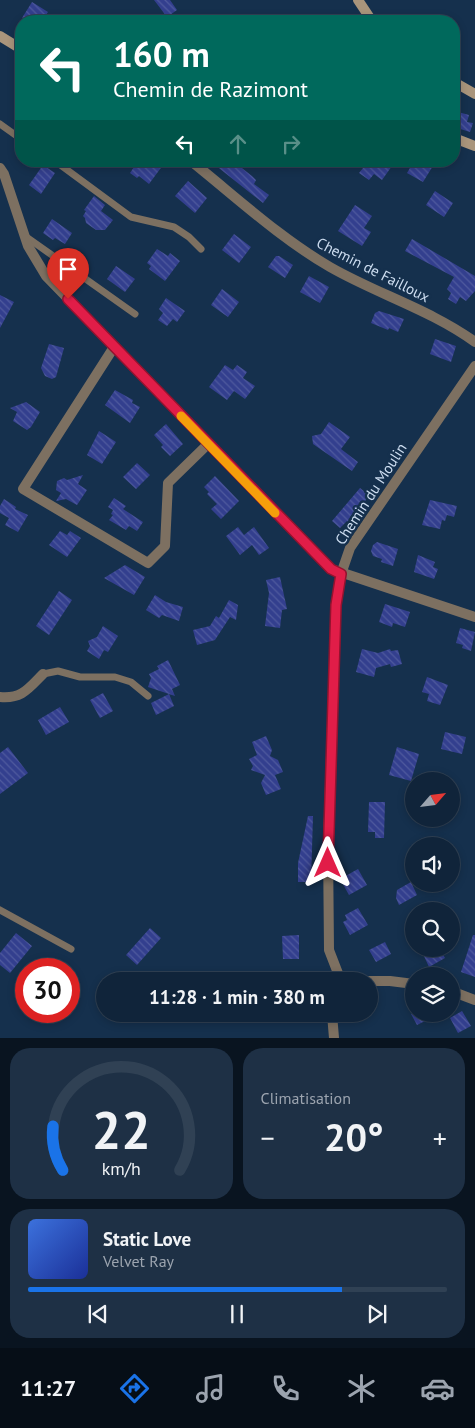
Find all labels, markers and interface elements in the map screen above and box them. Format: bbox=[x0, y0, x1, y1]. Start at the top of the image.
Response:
text: 160 m bbox=[113, 31, 210, 77]
icon: left bbox=[30, 35, 95, 100]
text: Chemin de Razimont bbox=[113, 75, 308, 103]
icon: left bbox=[171, 130, 199, 158]
icon: ahead bbox=[224, 130, 252, 158]
icon: right bbox=[277, 130, 305, 158]
street label: Chemin de Failloux bbox=[314, 233, 433, 306]
pin bbox=[47, 248, 89, 299]
icon: arrive bbox=[54, 255, 82, 283]
street label: Chemin du Moulin bbox=[331, 439, 411, 548]
north arrow bbox=[405, 772, 460, 828]
map controls bbox=[405, 772, 460, 1022]
position arrow bbox=[301, 836, 353, 888]
button: sound bbox=[405, 837, 460, 892]
button: search bbox=[405, 902, 460, 957]
speed limit sign: 30 bbox=[15, 958, 80, 1023]
button: layers bbox=[405, 967, 460, 1022]
text: 11:28 · 1 min · 380 m bbox=[149, 985, 325, 1009]
text: Climatisation bbox=[261, 1088, 351, 1108]
text: 22 bbox=[92, 1096, 151, 1163]
text: 20° bbox=[324, 1112, 384, 1161]
text: − bbox=[261, 1119, 275, 1156]
text: + bbox=[433, 1119, 447, 1156]
text: km/h bbox=[102, 1157, 141, 1180]
text: Static Love bbox=[103, 1227, 191, 1251]
text: Velvet Ray bbox=[103, 1251, 174, 1271]
icon: previous bbox=[84, 1300, 112, 1328]
icon: pause bbox=[223, 1300, 251, 1328]
icon: next bbox=[363, 1300, 391, 1328]
icon: directions bbox=[117, 1371, 152, 1406]
icon: music bbox=[193, 1371, 228, 1406]
icon: phone bbox=[268, 1371, 303, 1406]
icon: climate bbox=[344, 1371, 379, 1406]
icon: car bbox=[420, 1371, 455, 1406]
text: 11:27 bbox=[20, 1374, 76, 1402]

